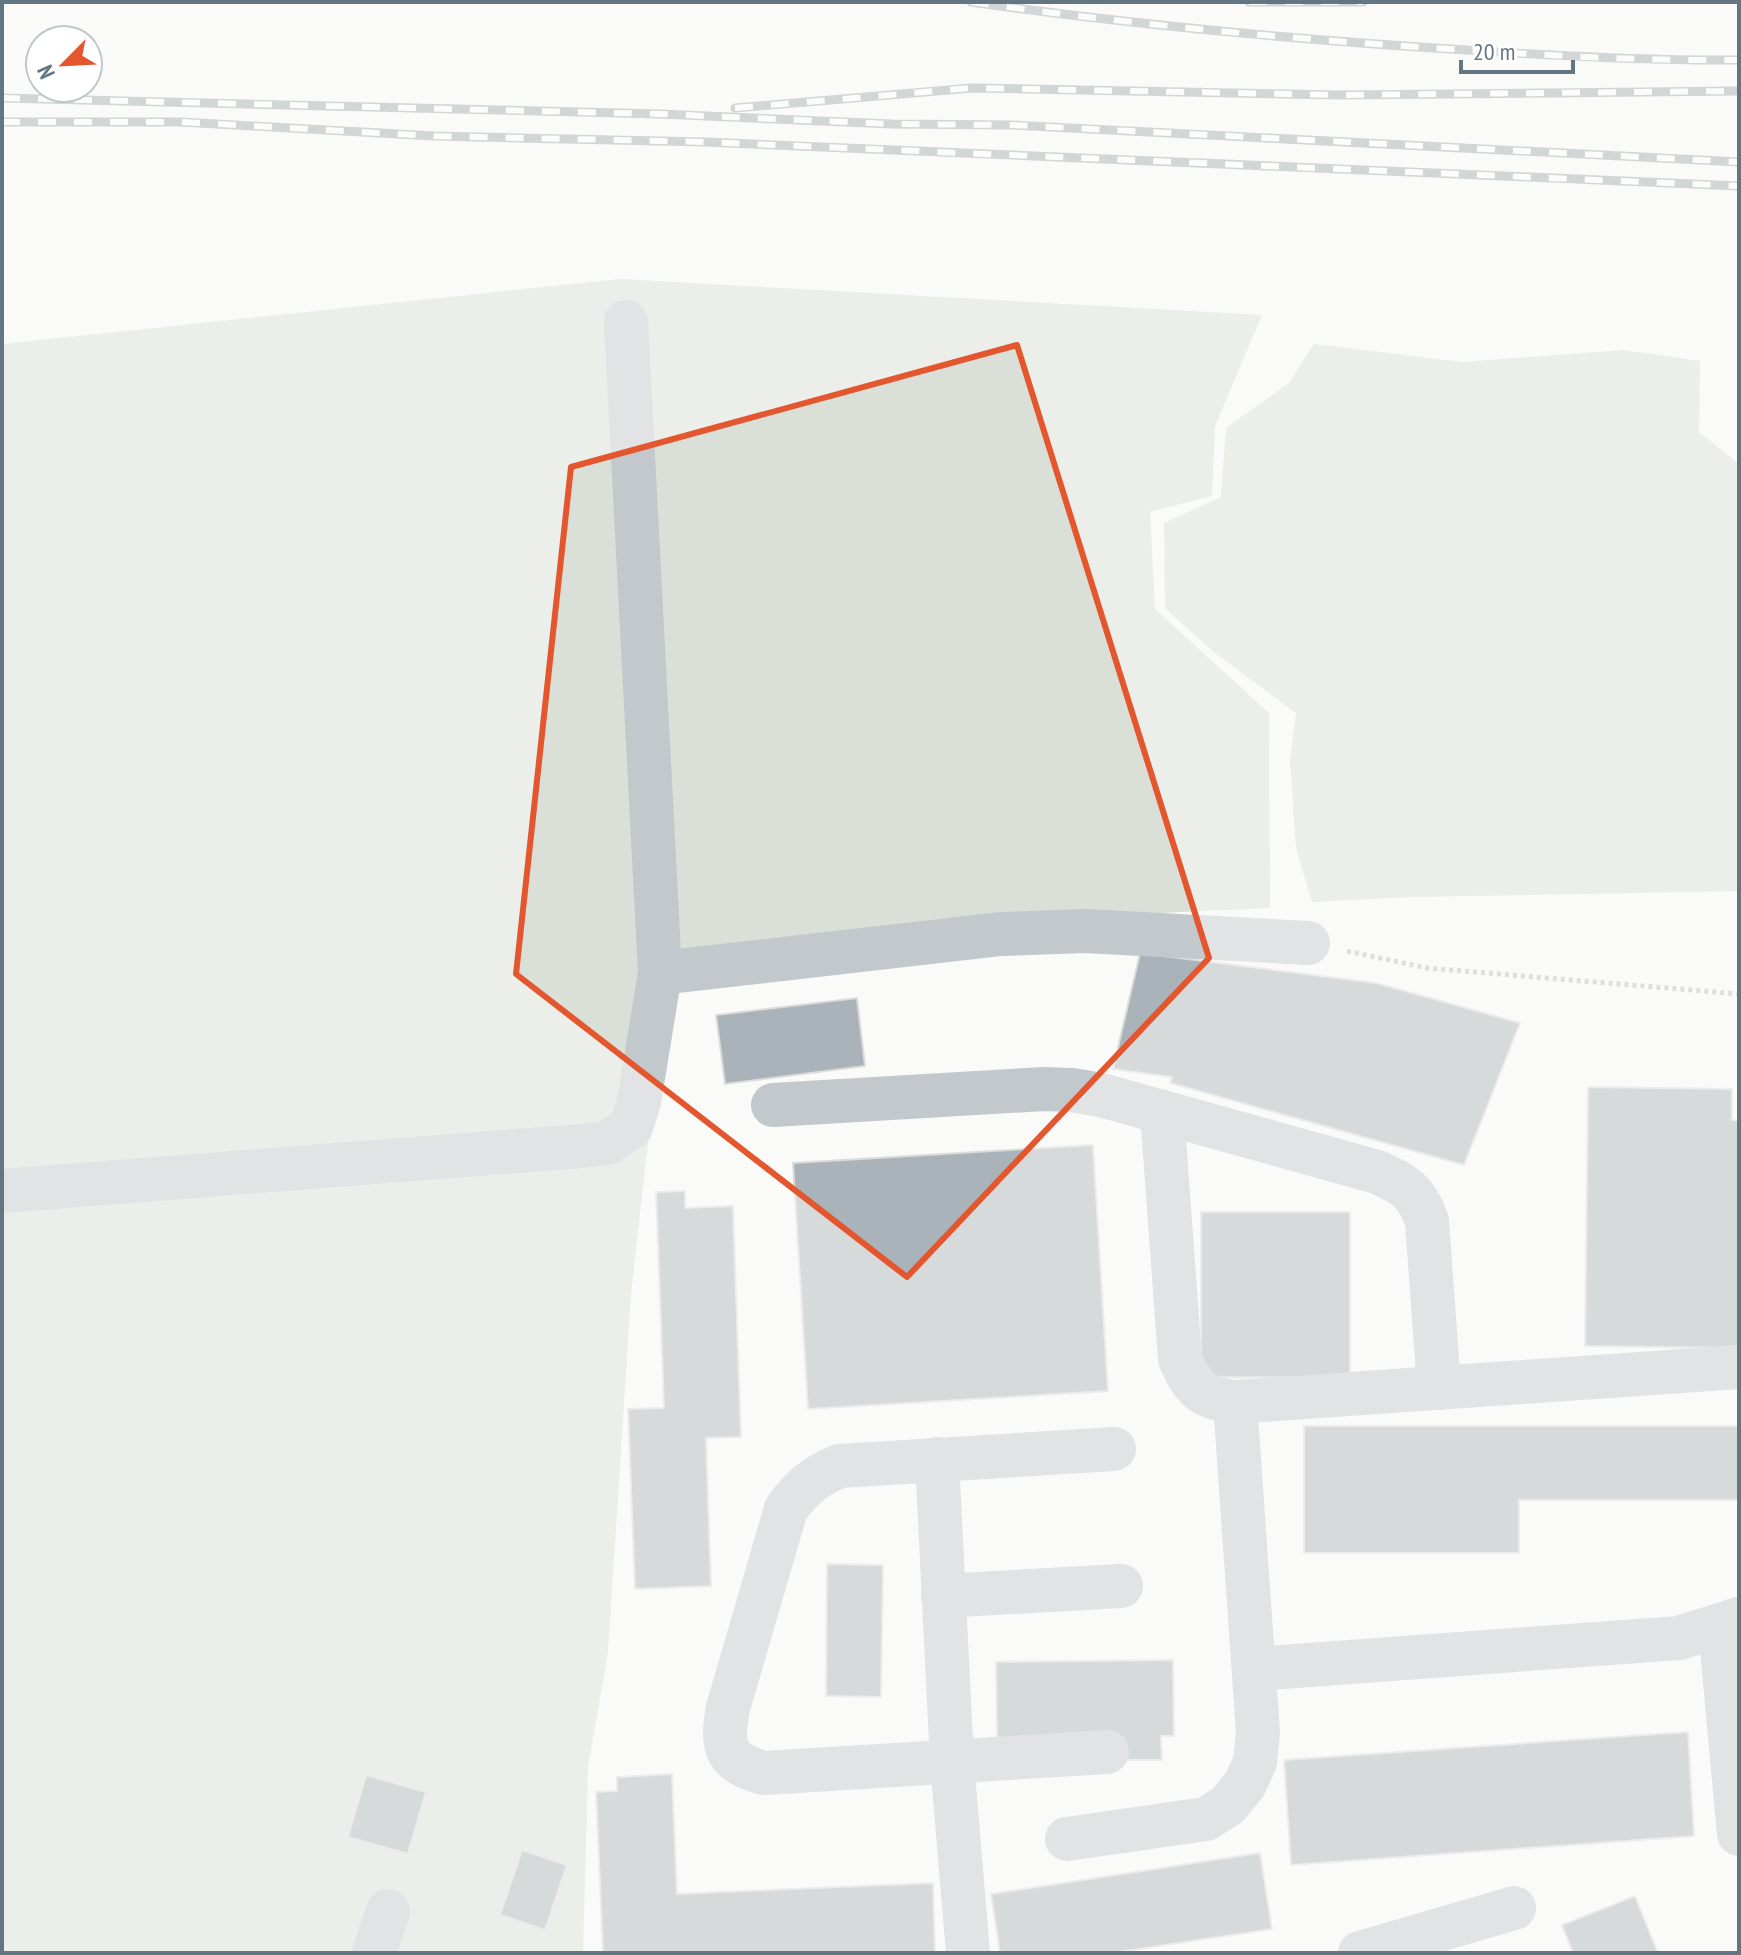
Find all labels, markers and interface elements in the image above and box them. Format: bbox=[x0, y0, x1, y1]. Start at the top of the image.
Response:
north arrow bbox=[24, 24, 104, 104]
scale bar bbox=[1461, 24, 1573, 74]
text: 20 m bbox=[1473, 36, 1515, 67]
text: N bbox=[31, 61, 61, 83]

